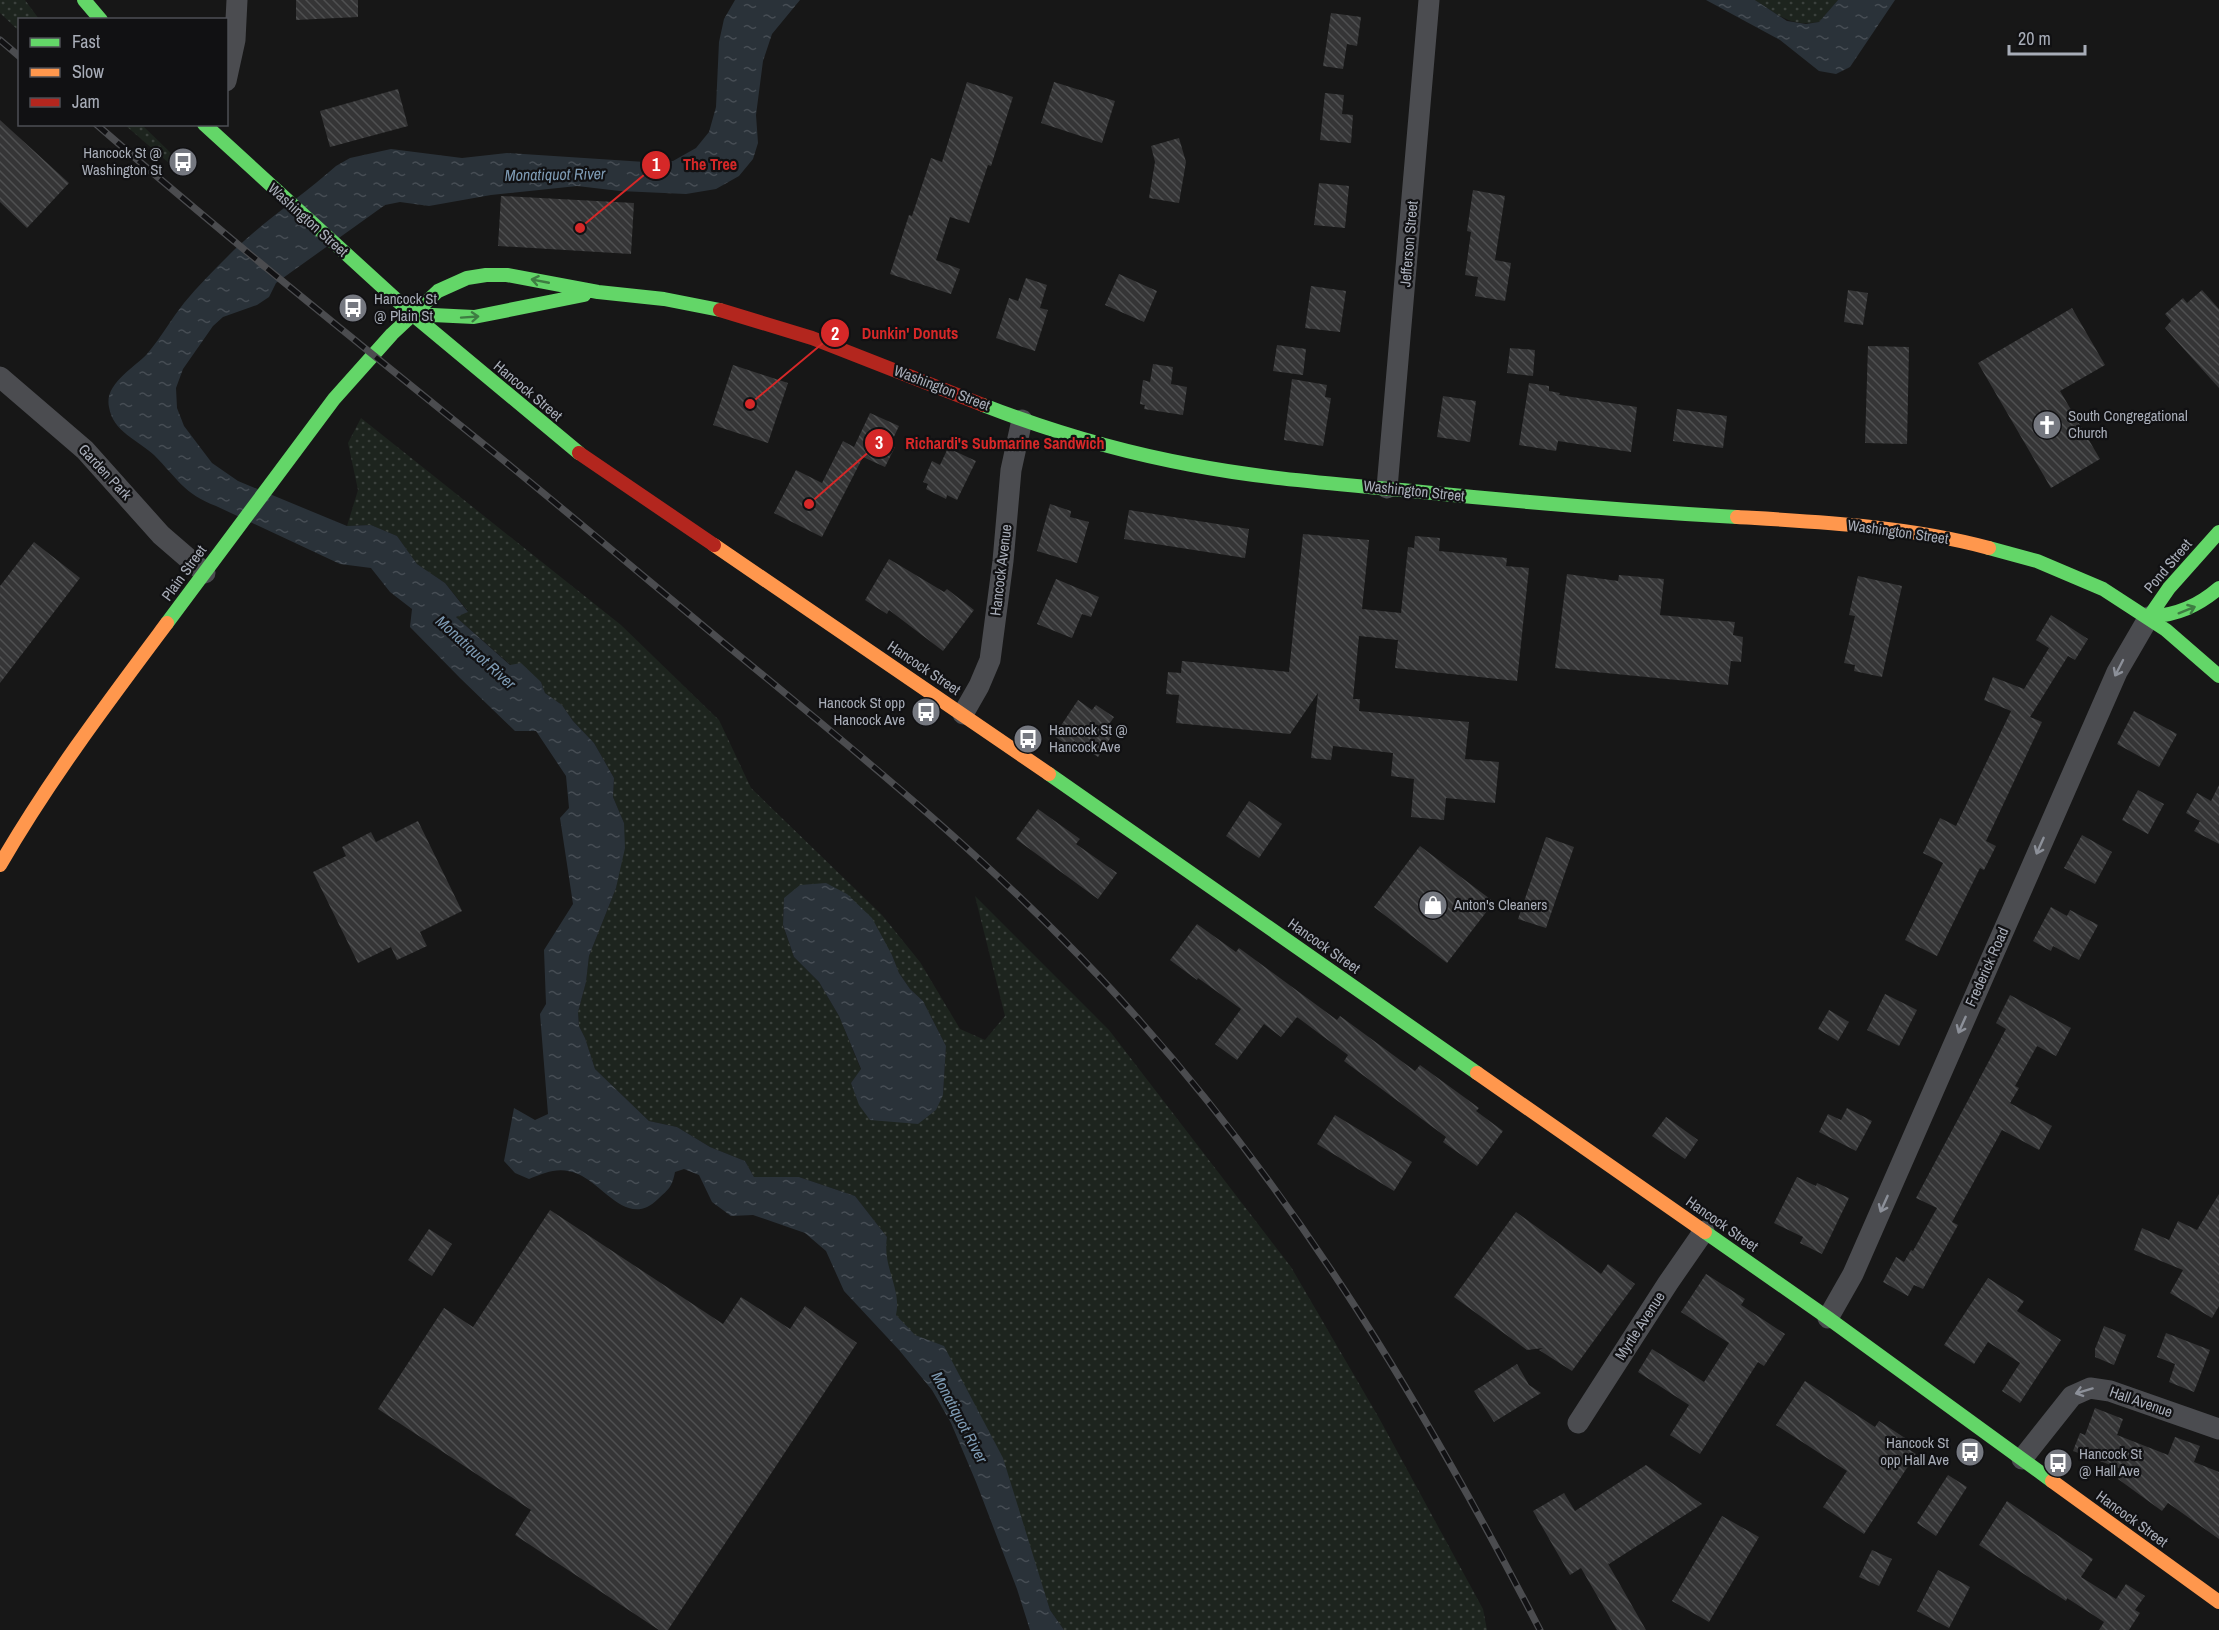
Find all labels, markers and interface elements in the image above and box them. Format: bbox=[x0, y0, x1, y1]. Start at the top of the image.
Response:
legend bbox=[18, 18, 228, 126]
scale bar bbox=[2009, 18, 2086, 56]
text: 20 m bbox=[2018, 26, 2051, 51]
text: Fast bbox=[72, 29, 100, 54]
text: Slow bbox=[72, 59, 104, 84]
text: Jam bbox=[72, 89, 100, 114]
place label: Hancock St @ Washington St bbox=[82, 142, 163, 180]
bus stop icon: Hancock St @ Washington St bbox=[167, 146, 199, 178]
callout: The Tree bbox=[641, 148, 749, 182]
text: 1 bbox=[652, 152, 661, 177]
text: The Tree bbox=[683, 153, 737, 175]
water label: Monatiquot River bbox=[504, 162, 606, 186]
street label: Washington Street bbox=[264, 178, 353, 262]
street label: Jefferson Street bbox=[1394, 199, 1423, 288]
one-way arrow bbox=[531, 275, 551, 286]
place label: Hancock St @ Plain St bbox=[374, 288, 437, 326]
bus stop icon: Hancock St @ Plain St bbox=[337, 292, 369, 324]
one-way arrow bbox=[460, 311, 480, 322]
callout: Dunkin' Donuts bbox=[820, 316, 970, 350]
text: 2 bbox=[831, 321, 839, 346]
text: Dunkin' Donuts bbox=[862, 322, 958, 344]
street label: Hancock Street bbox=[489, 356, 568, 426]
street label: Washington Street bbox=[891, 360, 994, 416]
place label: South Congregational Church bbox=[2068, 405, 2188, 443]
church icon: South Congregational Church bbox=[2031, 409, 2063, 441]
callout: Richardi's Submarine Sandwich bbox=[864, 426, 1117, 460]
text: 3 bbox=[875, 430, 883, 455]
text: Richardi's Submarine Sandwich bbox=[905, 432, 1105, 454]
street label: Garden Park bbox=[74, 439, 137, 505]
street label: Washington Street bbox=[1363, 475, 1466, 506]
street label: Washington Street bbox=[1846, 514, 1950, 549]
street label: Hancock Avenue bbox=[984, 523, 1017, 617]
street label: Pond Street bbox=[2139, 534, 2197, 597]
street label: Plain Street bbox=[156, 540, 211, 605]
one-way arrow bbox=[2177, 604, 2196, 615]
water label: Monatiquot River bbox=[431, 610, 521, 694]
street label: Hancock Street bbox=[884, 635, 965, 700]
one-way arrow bbox=[2113, 659, 2125, 676]
place label: Hancock St opp Hancock Ave bbox=[818, 692, 905, 730]
bus stop icon: Hancock St opp Hancock Ave bbox=[910, 696, 942, 728]
place label: Hancock St @ Hancock Ave bbox=[1049, 719, 1128, 757]
bus stop icon: Hancock St @ Hancock Ave bbox=[1012, 723, 1044, 755]
one-way arrow bbox=[2034, 837, 2046, 855]
shop icon: Anton's Cleaners bbox=[1417, 889, 1449, 921]
place label: Anton's Cleaners bbox=[1453, 894, 1547, 915]
street label: Hancock Street bbox=[1284, 913, 1365, 979]
street label: Frederick Road bbox=[1960, 924, 2013, 1010]
one-way arrow bbox=[1956, 1015, 1967, 1034]
street label: Hancock Street bbox=[1682, 1191, 1763, 1257]
one-way arrow bbox=[1878, 1194, 1889, 1212]
street label: Myrtle Avenue bbox=[1610, 1287, 1670, 1364]
water label: Monatiquot River bbox=[927, 1367, 994, 1467]
street label: Hall Avenue bbox=[2107, 1381, 2176, 1422]
one-way arrow bbox=[2075, 1386, 2094, 1397]
place label: Hancock St opp Hall Ave bbox=[1880, 1432, 1950, 1470]
bus stop icon: Hancock St opp Hall Ave bbox=[1954, 1436, 1986, 1468]
place label: Hancock St @ Hall Ave bbox=[2079, 1443, 2142, 1481]
bus stop icon: Hancock St @ Hall Ave bbox=[2042, 1447, 2074, 1479]
street label: Hancock Street bbox=[2092, 1485, 2173, 1552]

